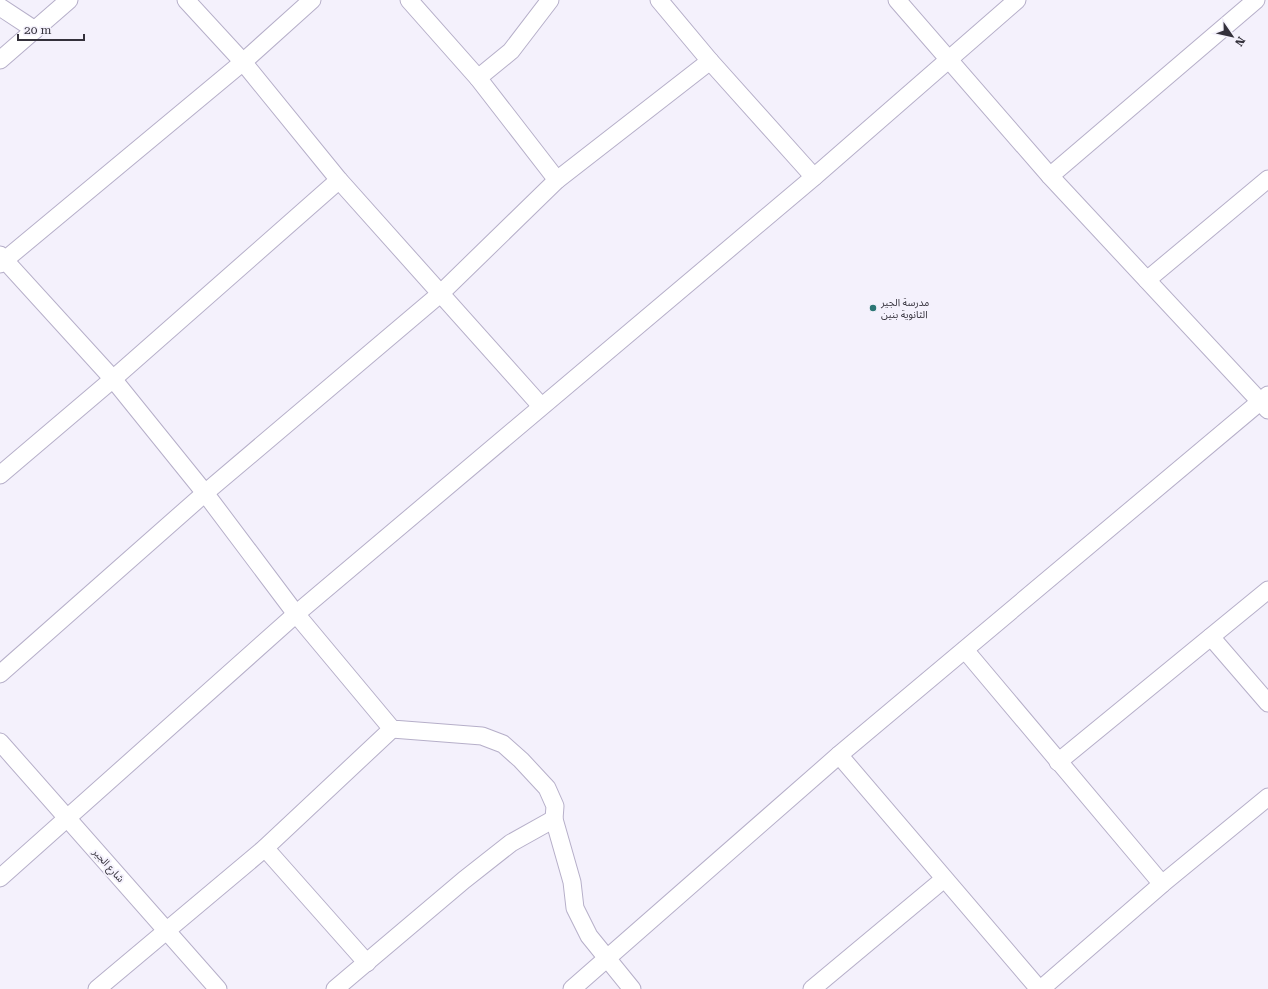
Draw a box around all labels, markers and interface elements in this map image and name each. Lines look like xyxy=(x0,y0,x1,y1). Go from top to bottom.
scale bar xyxy=(18,16,84,42)
north arrow xyxy=(1212,16,1252,56)
text: 20 m xyxy=(24,23,51,37)
text: N xyxy=(1232,34,1248,49)
place label: مدرسة الجير الثانوية بنين xyxy=(880,297,929,321)
marker: مدرسة الجير الثانوية بنين xyxy=(868,303,878,313)
street label: شارع الجير xyxy=(89,846,127,886)

